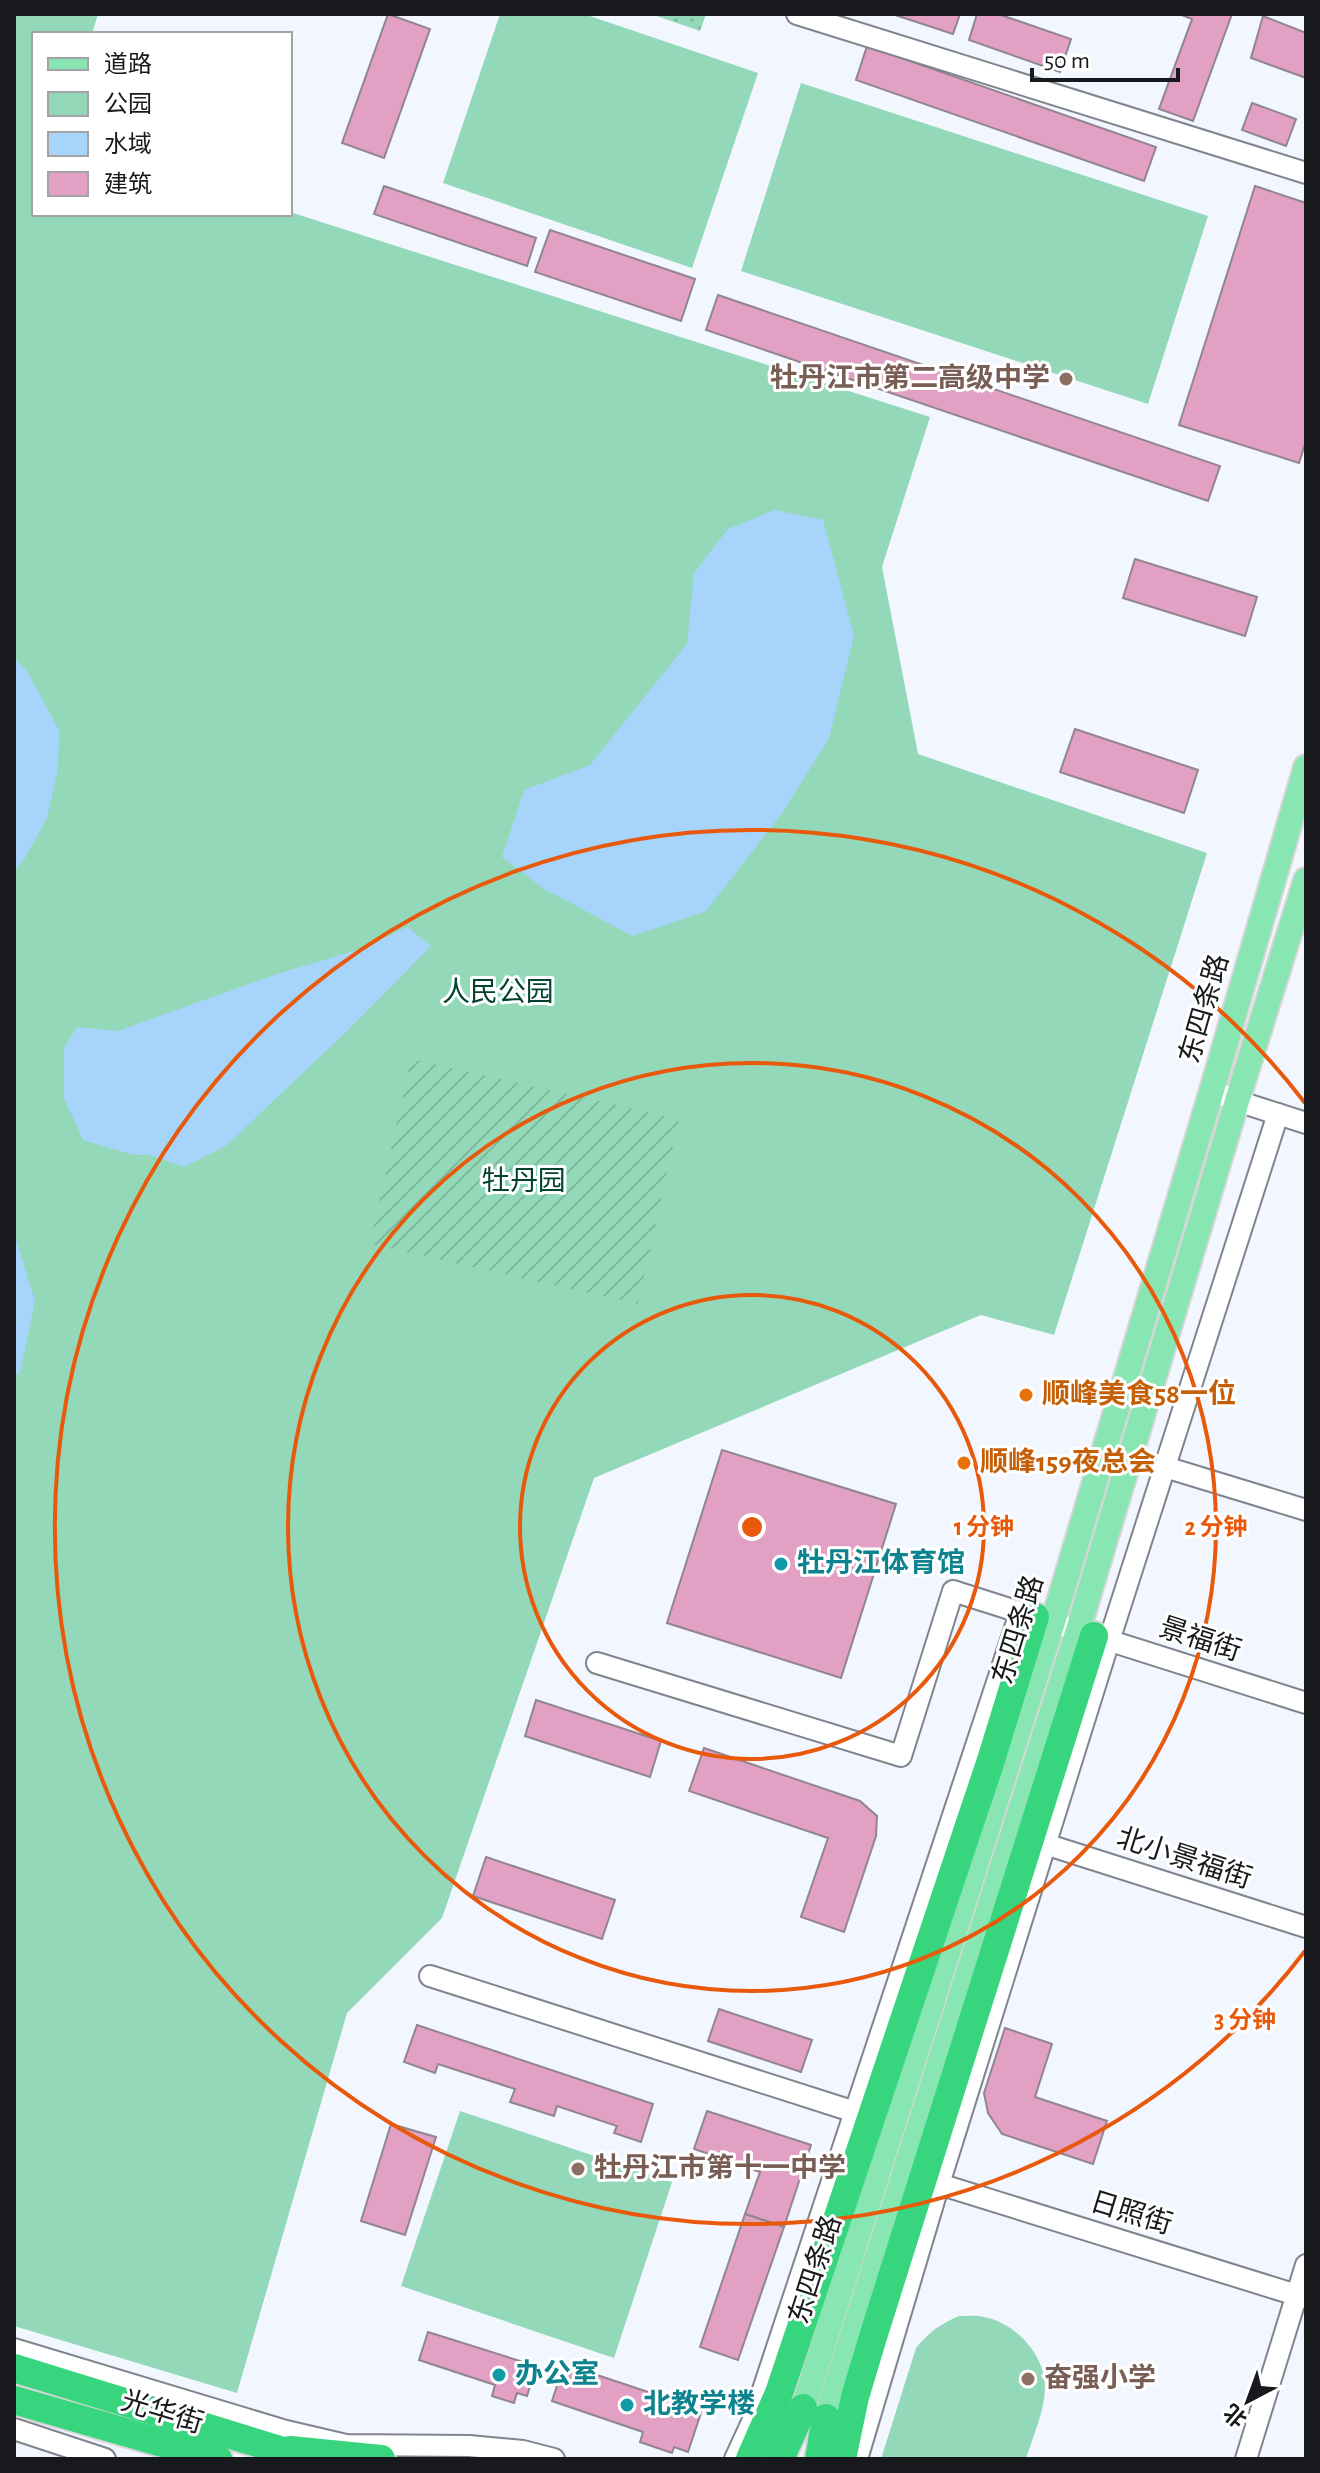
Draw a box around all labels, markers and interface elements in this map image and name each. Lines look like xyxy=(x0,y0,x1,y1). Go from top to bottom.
legend xyxy=(32,32,292,216)
scale bar xyxy=(1032,32,1178,82)
text: 50 m xyxy=(1044,49,1090,73)
text: 道路 xyxy=(104,51,152,77)
text: 公园 xyxy=(104,92,152,117)
text: 水域 xyxy=(104,131,152,157)
text: 建筑 xyxy=(104,171,152,197)
place label: 牡丹江市第二高级中学 xyxy=(770,362,1050,393)
marker: 牡丹江市第二高级中学 xyxy=(1057,370,1075,388)
street label: 东四条路 xyxy=(1174,951,1234,1067)
park label: 人民公园 xyxy=(442,977,554,1007)
park label: 牡丹园 xyxy=(482,1166,566,1196)
place label: 顺峰美食58一位 xyxy=(1042,1378,1236,1409)
marker: 顺峰美食58一位 xyxy=(1017,1386,1035,1404)
place label: 顺峰159夜总会 xyxy=(980,1446,1156,1477)
marker: 顺峰159夜总会 xyxy=(955,1454,973,1472)
centre of rings xyxy=(738,1513,766,1541)
text: 1 分钟 xyxy=(954,1514,1014,1540)
text: 2 分钟 xyxy=(1185,1514,1247,1540)
place label: 牡丹江体育馆 xyxy=(797,1547,965,1578)
marker: 牡丹江体育馆 xyxy=(772,1555,790,1573)
street label: 东四条路 xyxy=(987,1572,1049,1688)
street label: 景福街 xyxy=(1156,1612,1245,1666)
street label: 北小景福街 xyxy=(1113,1822,1256,1894)
text: 3 分钟 xyxy=(1214,2007,1276,2033)
place label: 牡丹江市第十一中学 xyxy=(594,2152,846,2183)
marker: 牡丹江市第十一中学 xyxy=(569,2160,587,2178)
street label: 日照街 xyxy=(1087,2186,1176,2240)
street label: 东四条路 xyxy=(783,2212,847,2328)
place label: 办公室 xyxy=(515,2358,599,2389)
north arrow xyxy=(1208,2361,1288,2441)
place label: 奋强小学 xyxy=(1044,2363,1156,2393)
marker: 办公室 xyxy=(490,2366,508,2384)
marker: 奋强小学 xyxy=(1019,2370,1037,2388)
street label: 光华街 xyxy=(118,2385,207,2439)
place label: 北教学楼 xyxy=(643,2389,755,2419)
marker: 北教学楼 xyxy=(618,2396,636,2414)
text: 北 xyxy=(1219,2400,1251,2432)

